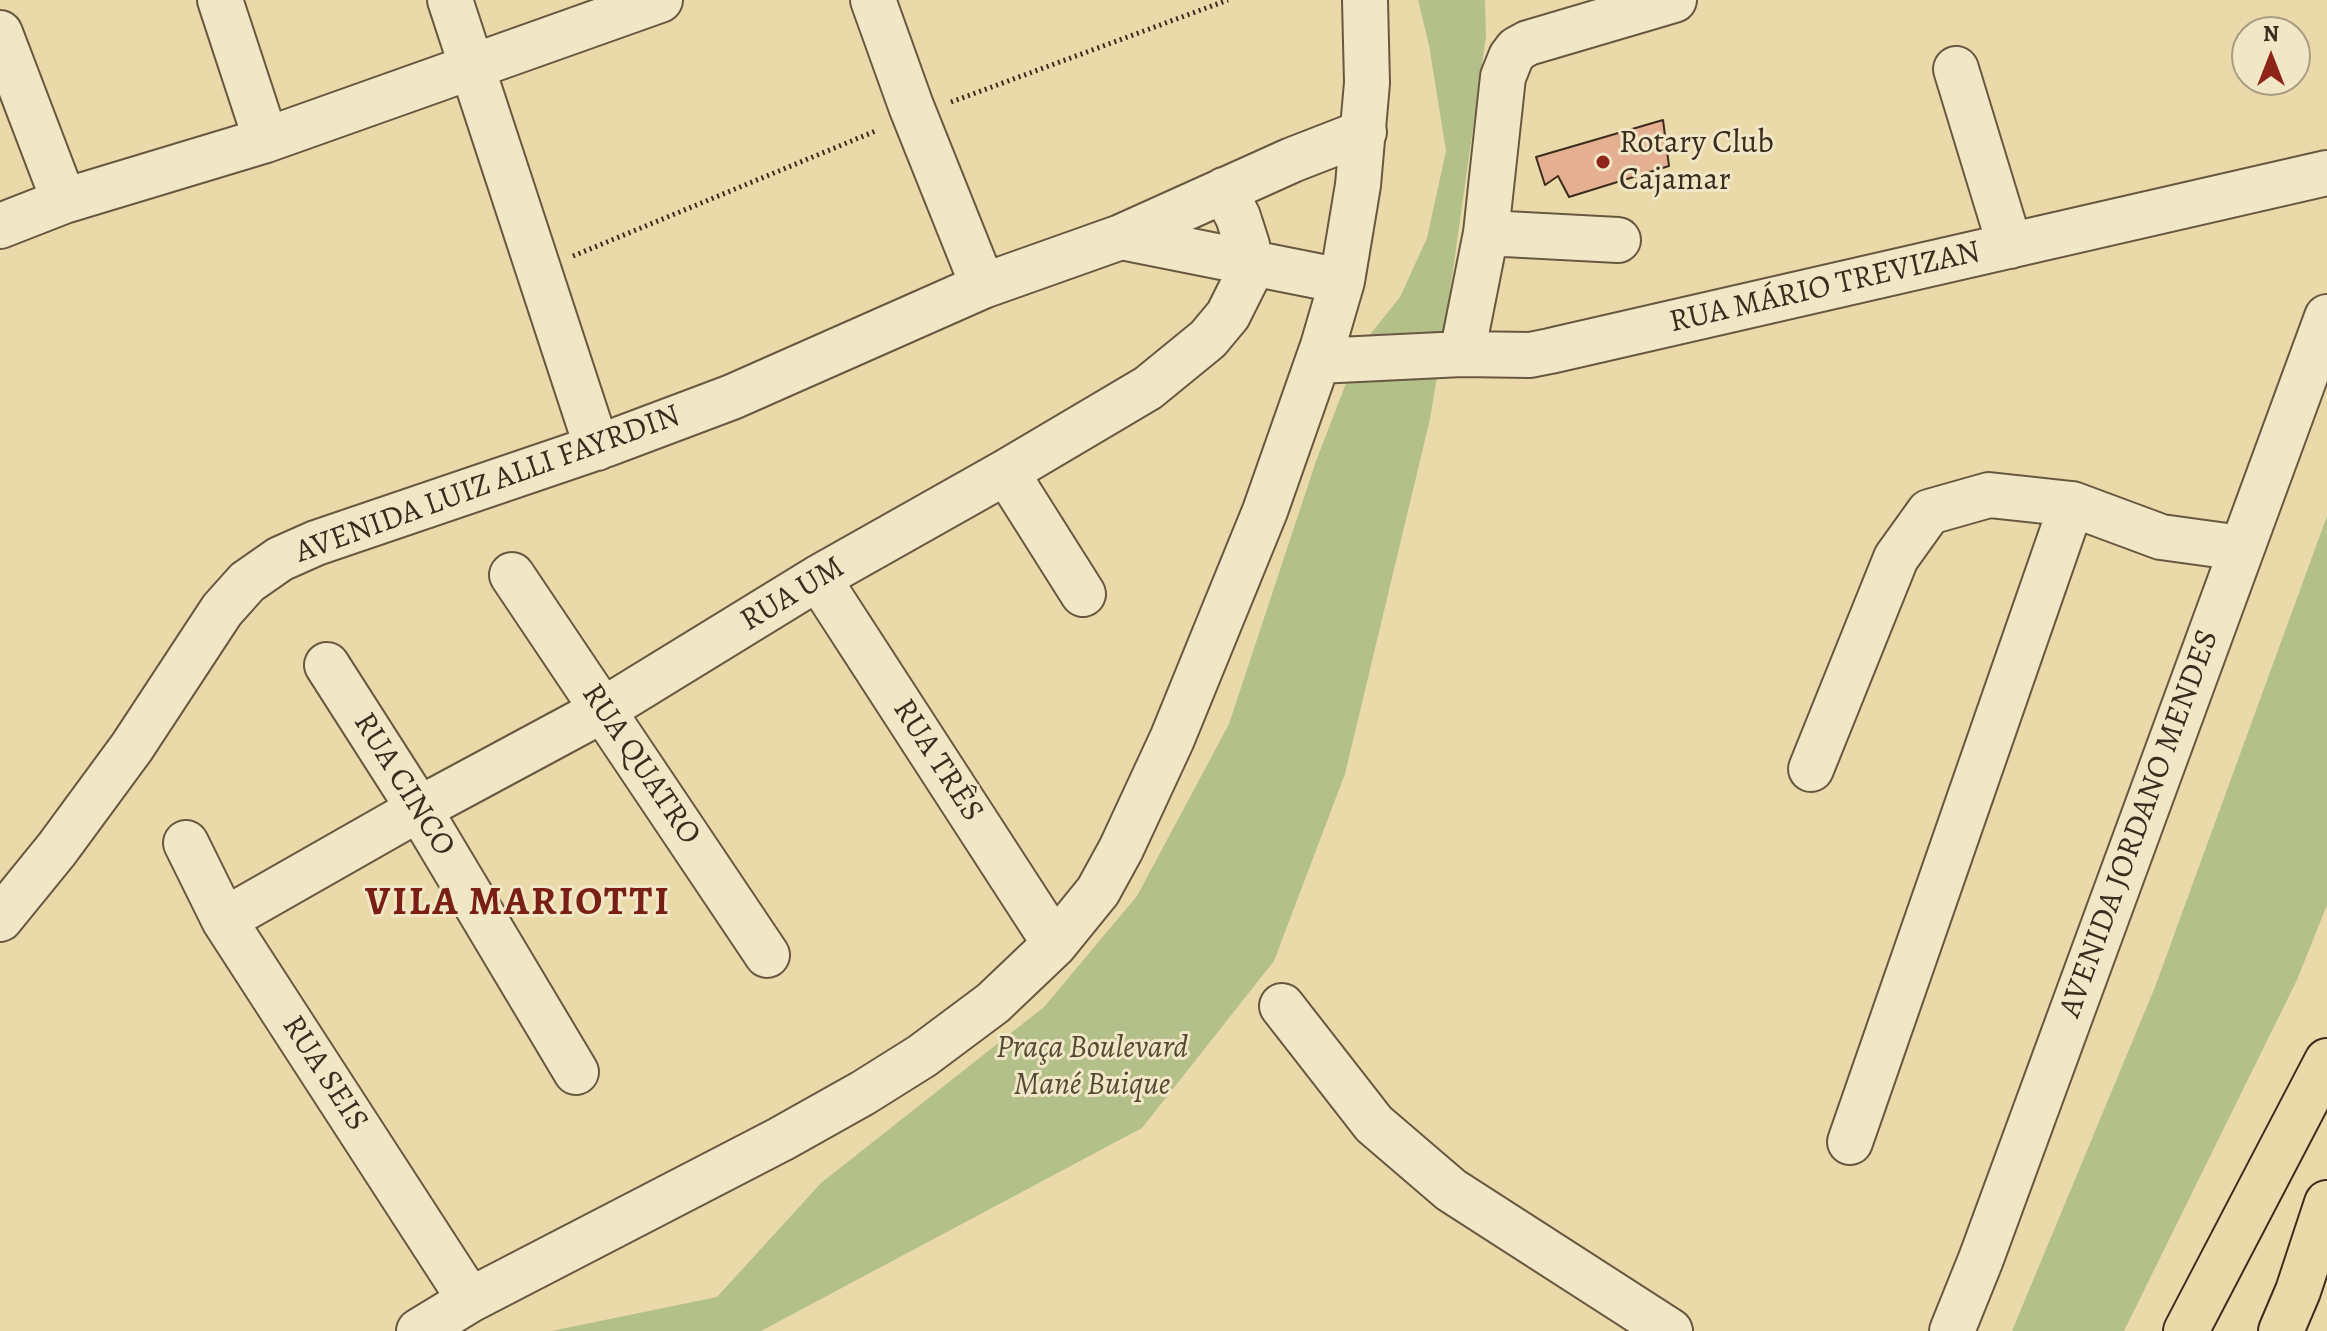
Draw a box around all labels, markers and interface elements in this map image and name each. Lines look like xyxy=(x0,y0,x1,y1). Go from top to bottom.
north arrow xyxy=(2231,16,2311,96)
text: N xyxy=(2263,19,2279,49)
place label: Rotary Club Cajamar xyxy=(1619,125,1774,200)
marker: Rotary Club Cajamar xyxy=(1594,153,1612,171)
street label: RUA MÁRIO TREVIZAN xyxy=(1666,234,1984,342)
street label: AVENIDA LUIZ ALLI FAYRDIN xyxy=(290,397,686,573)
street label: RUA UM xyxy=(734,549,852,641)
street label: AVENIDA JORDANO MENDES xyxy=(2052,625,2228,1023)
street label: RUA QUATRO xyxy=(572,677,708,853)
street label: RUA TRÊS xyxy=(883,693,991,829)
street label: RUA CINCO xyxy=(344,706,462,864)
district label: VILA MARIOTTI xyxy=(365,880,671,928)
street label: RUA SEIS xyxy=(273,1009,375,1139)
park label: Praça Boulevard Mané Buique xyxy=(996,1030,1188,1105)

